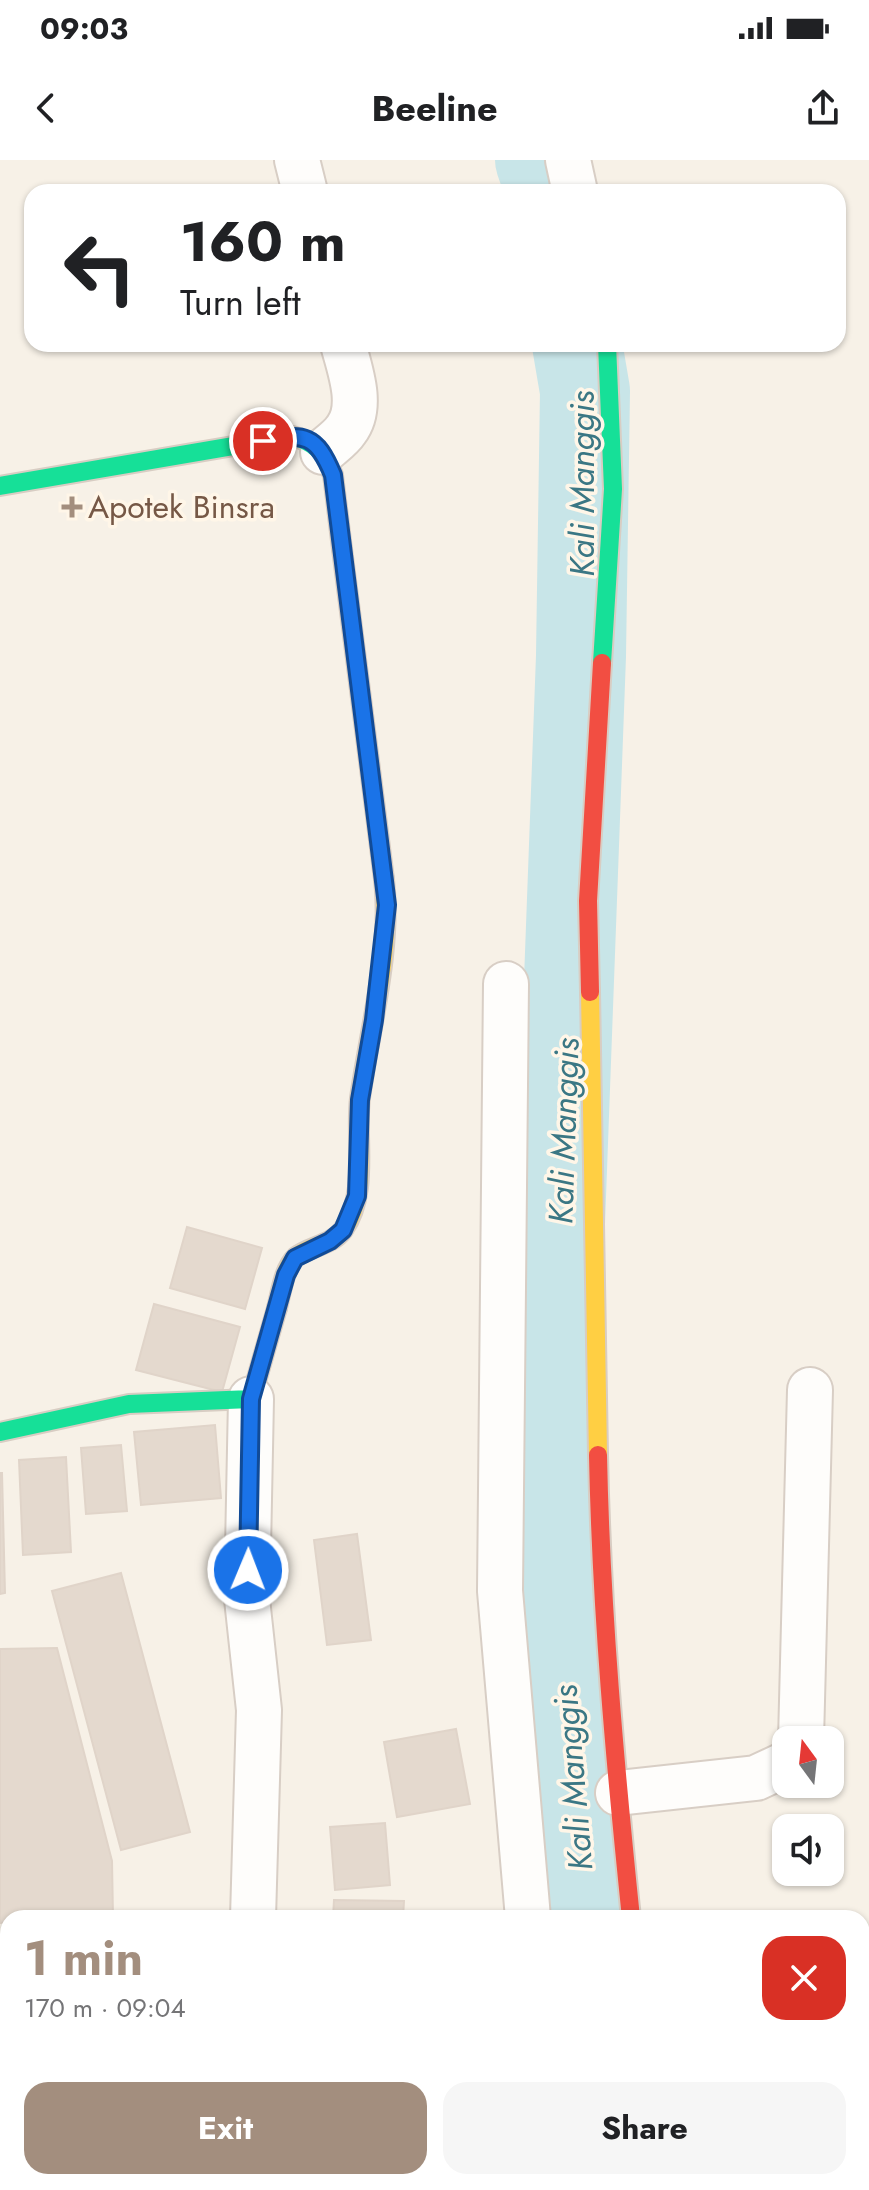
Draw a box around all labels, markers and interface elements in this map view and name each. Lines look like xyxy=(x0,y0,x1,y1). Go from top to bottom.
text: 09:03 xyxy=(40,7,128,50)
text: Beeline xyxy=(371,82,498,134)
icon: back xyxy=(24,86,68,130)
icon: share xyxy=(801,86,845,130)
text: 160 m xyxy=(180,201,346,282)
icon: left xyxy=(48,216,152,320)
text: Turn left xyxy=(180,276,301,328)
water label: Kali Manggis xyxy=(558,390,607,577)
pin xyxy=(229,407,297,475)
icon: arrive xyxy=(241,419,285,463)
place label: Apotek Binsra xyxy=(88,484,275,530)
marker: Apotek Binsra xyxy=(63,498,81,516)
water label: Kali Manggis xyxy=(536,1036,592,1225)
position arrow xyxy=(206,1528,290,1612)
water label: Kali Manggis xyxy=(540,1682,606,1873)
north arrow xyxy=(772,1726,844,1798)
map controls xyxy=(772,1726,844,1886)
button: sound xyxy=(772,1814,844,1886)
text: 1 min xyxy=(24,1924,143,1993)
button: close xyxy=(762,1936,846,2020)
text: 170 m · 09:04 xyxy=(24,1989,186,2027)
button: Exit xyxy=(24,2082,427,2174)
button: Share xyxy=(443,2082,846,2174)

